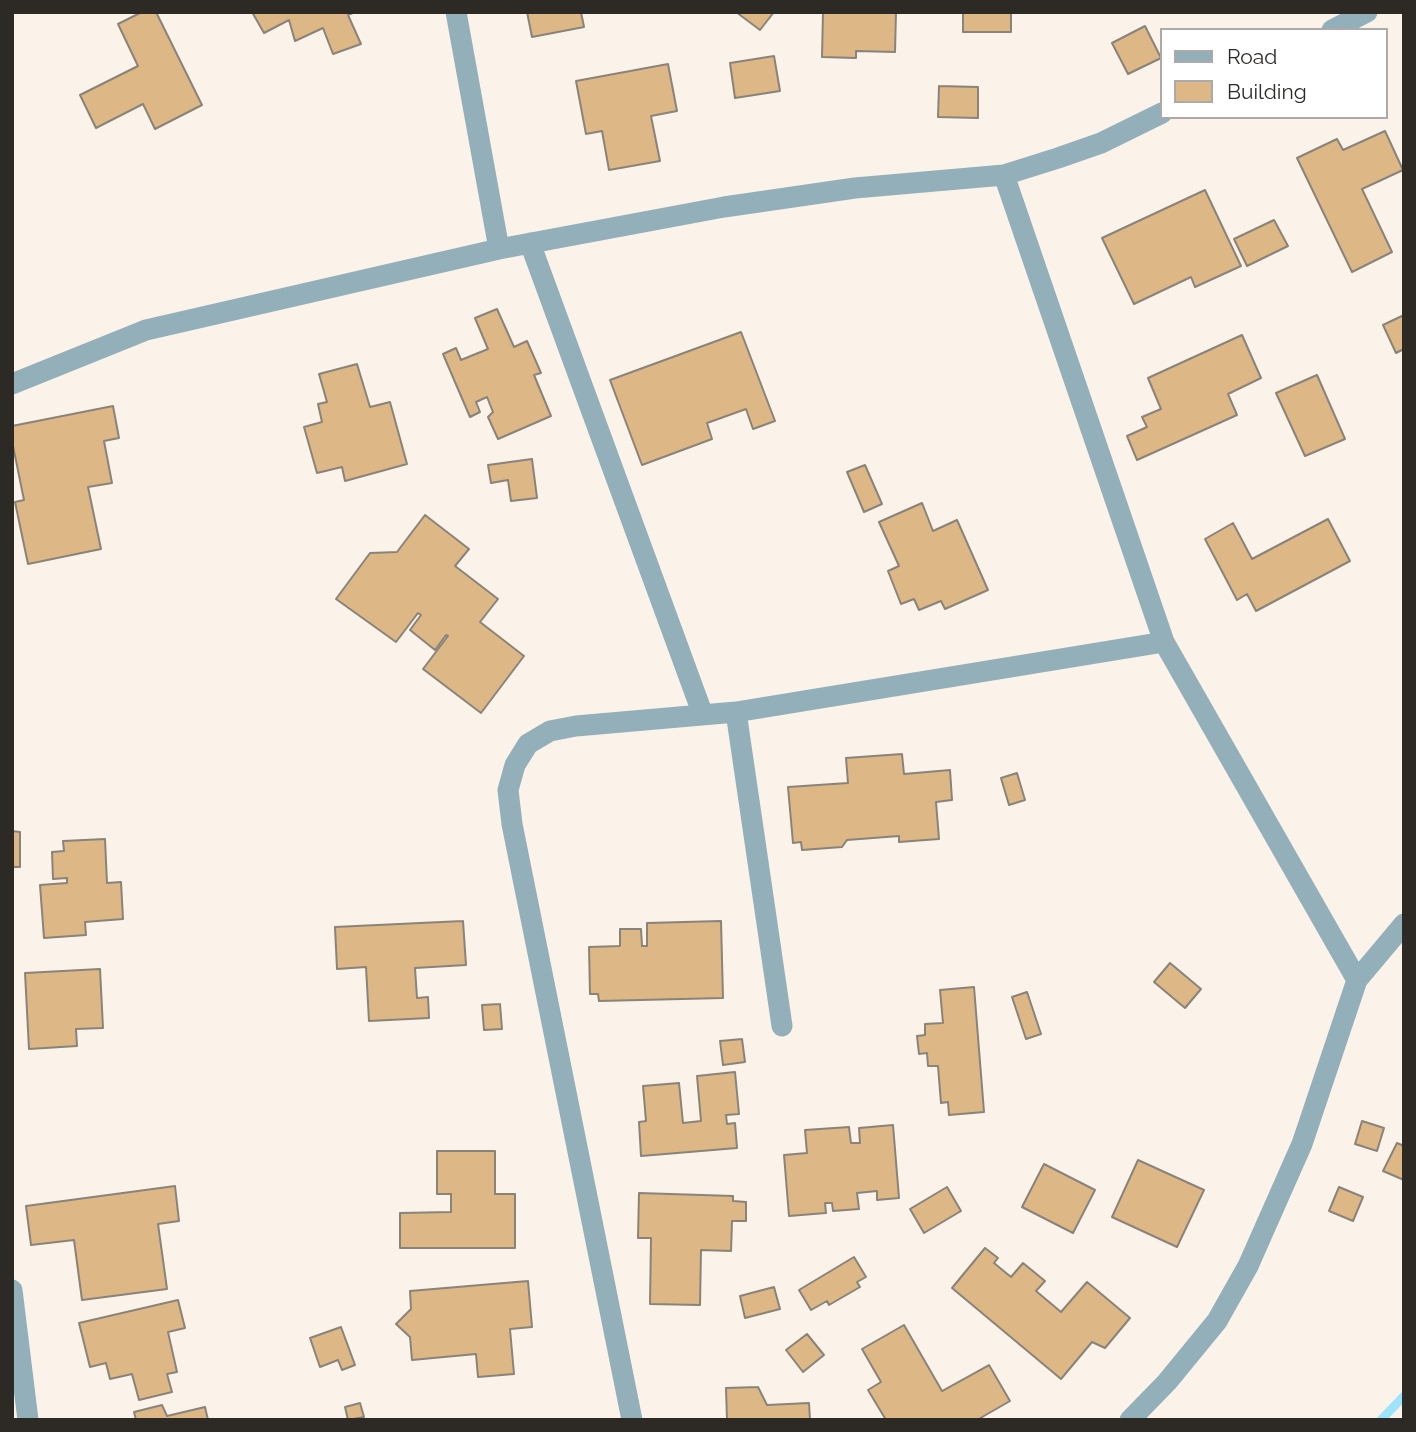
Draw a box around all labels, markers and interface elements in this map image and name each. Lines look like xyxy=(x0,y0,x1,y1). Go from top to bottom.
legend xyxy=(1160,28,1388,119)
text: Road xyxy=(1227,44,1277,69)
text: Building xyxy=(1227,79,1307,104)

